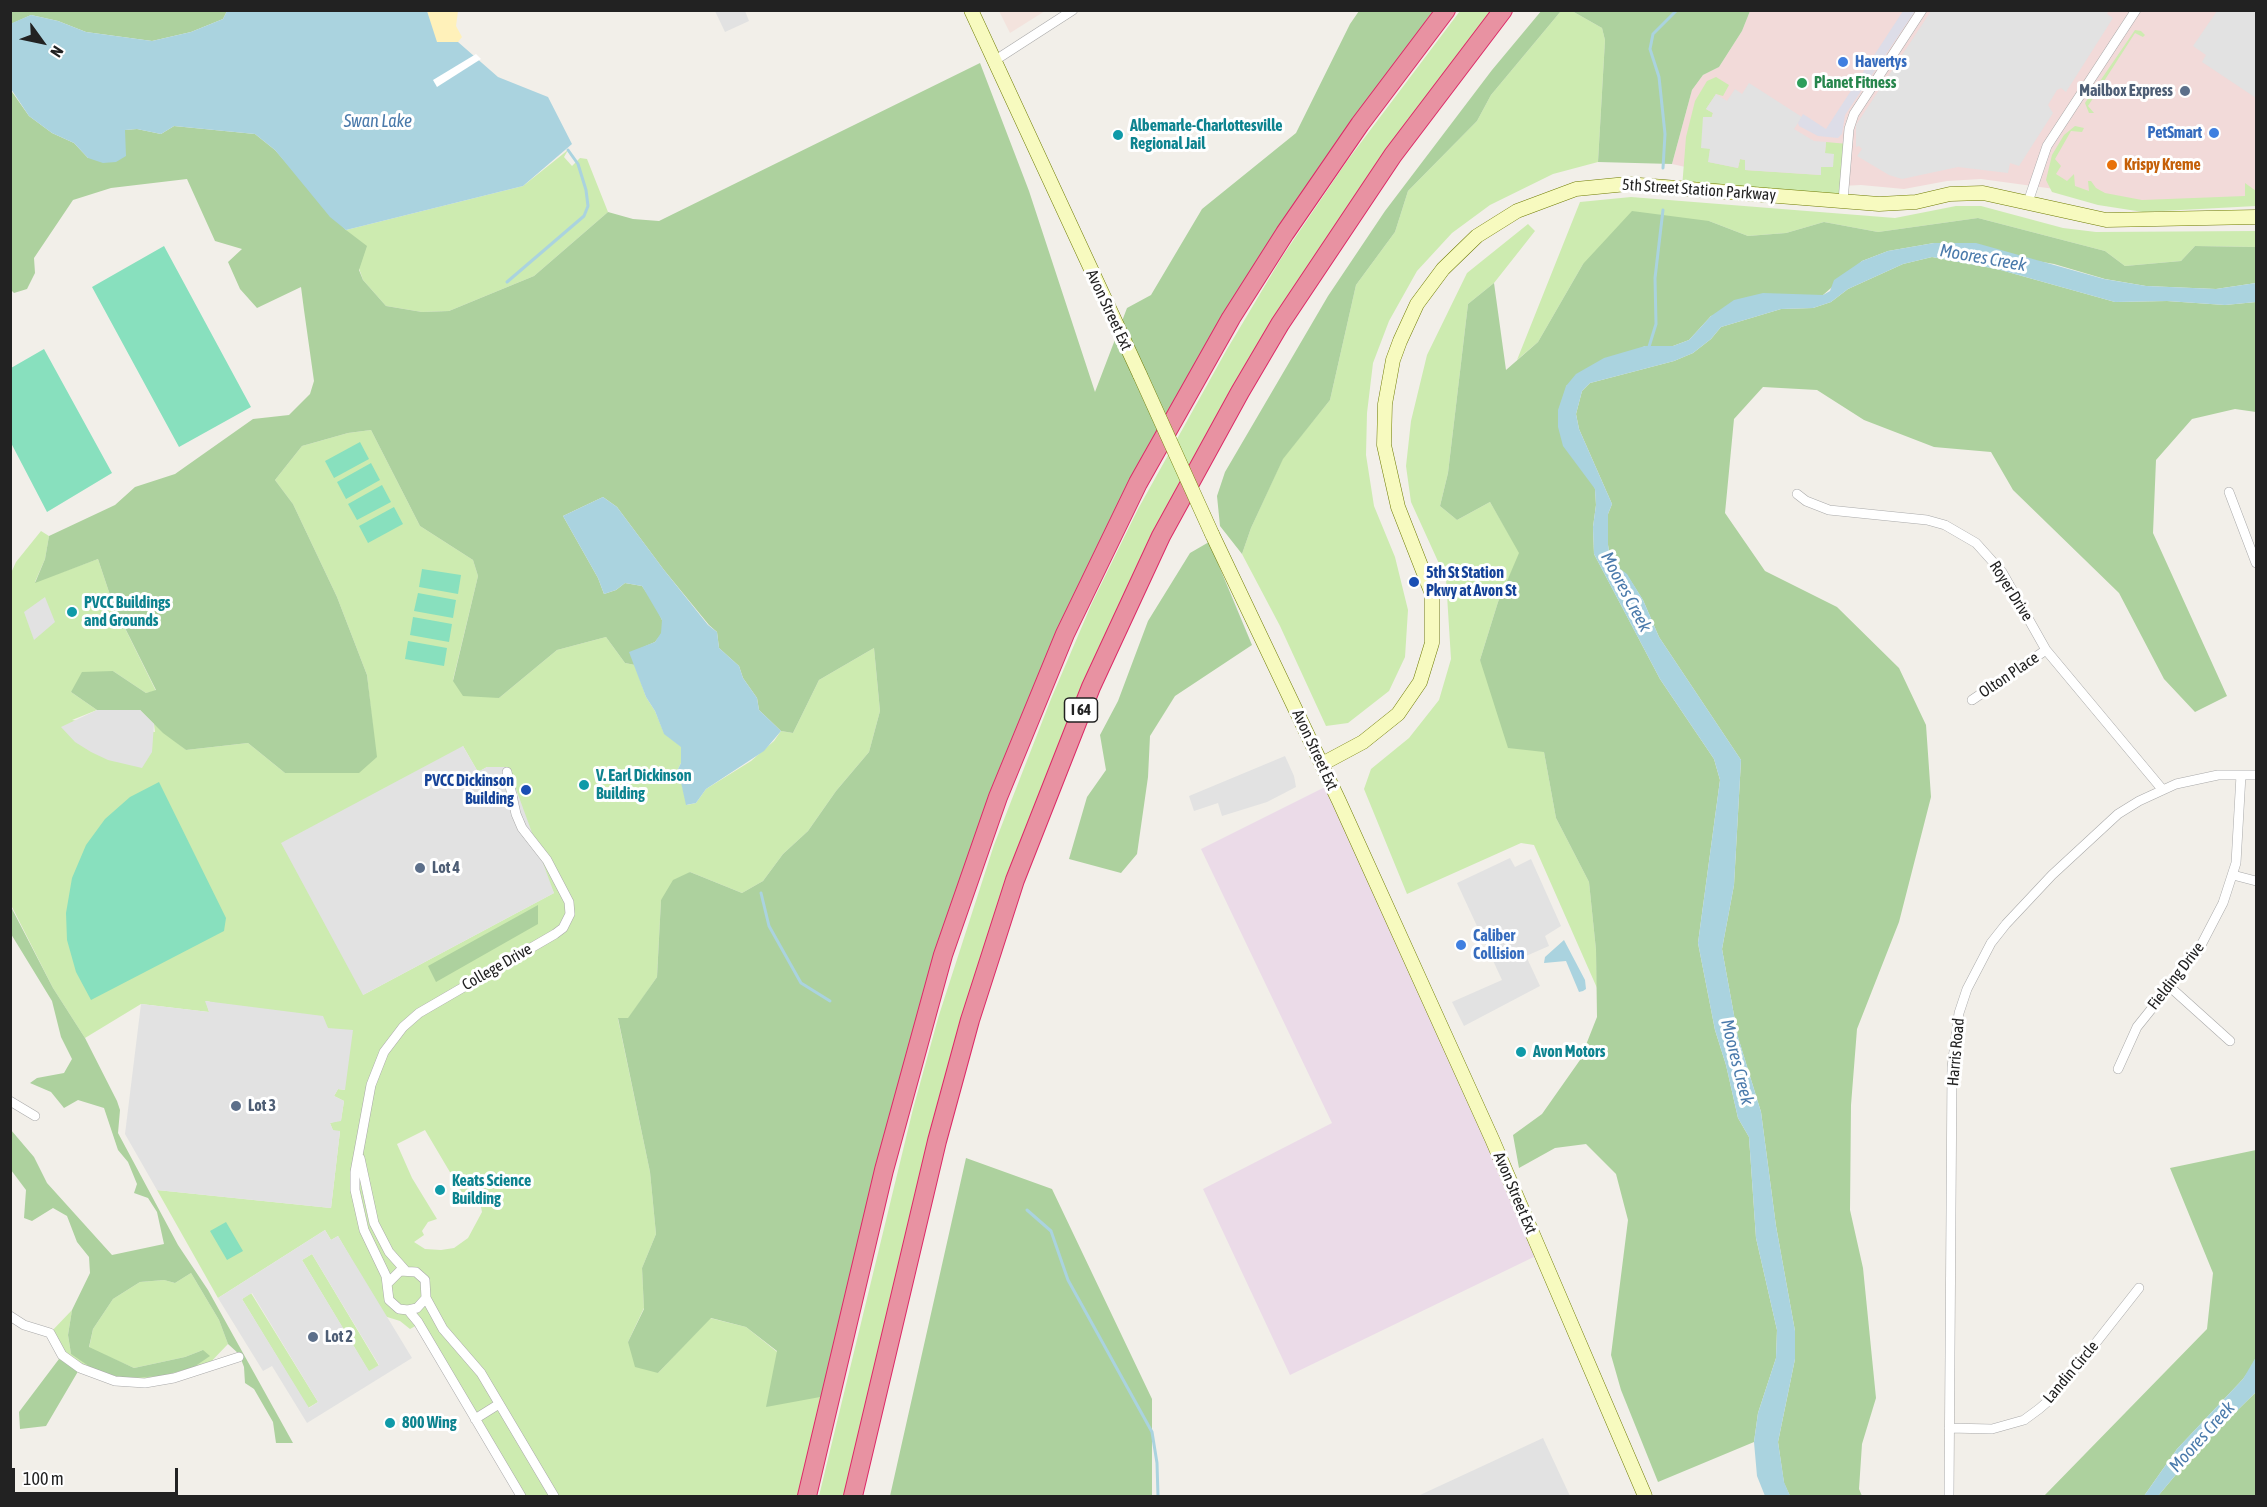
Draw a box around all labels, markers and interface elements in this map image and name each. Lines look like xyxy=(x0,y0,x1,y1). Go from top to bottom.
north arrow xyxy=(12,12,72,72)
text: N xyxy=(47,43,67,61)
place label: Havertys xyxy=(1855,52,1907,72)
marker: Havertys xyxy=(1836,55,1850,69)
place label: Planet Fitness xyxy=(1814,73,1896,93)
marker: Planet Fitness xyxy=(1795,76,1809,90)
place label: Mailbox Express xyxy=(2079,81,2173,101)
marker: Mailbox Express xyxy=(2178,84,2192,98)
water label: Swan Lake xyxy=(344,110,412,132)
place label: Albemarle-Charlottesville Regional Jail xyxy=(1130,116,1282,154)
place label: PetSmart xyxy=(2148,123,2202,143)
marker: PetSmart xyxy=(2207,126,2221,140)
marker: Albemarle-Charlottesville Regional Jail xyxy=(1111,128,1125,142)
place label: Krispy Kreme xyxy=(2124,155,2201,175)
marker: Krispy Kreme xyxy=(2105,158,2119,172)
street label: 5th Street Station Parkway xyxy=(1621,175,1777,205)
water label: Moores Creek xyxy=(1938,240,2028,276)
street label: Avon Street Ext xyxy=(1082,267,1136,353)
water label: Moores Creek xyxy=(1596,548,1656,636)
street label: Royer Drive xyxy=(1985,557,2037,625)
place label: 5th St Station Pkwy at Avon St xyxy=(1426,563,1517,601)
marker: 5th St Station Pkwy at Avon St xyxy=(1407,575,1421,589)
place label: PVCC Buildings and Grounds xyxy=(84,593,170,631)
marker: PVCC Buildings and Grounds xyxy=(65,605,79,619)
street label: Olton Place xyxy=(1975,648,2043,702)
road number: I 64 xyxy=(1064,698,1098,722)
street label: Avon Street Ext xyxy=(1288,707,1342,793)
place label: V. Earl Dickinson Building xyxy=(596,766,692,804)
place label: PVCC Dickinson Building xyxy=(424,771,514,809)
marker: V. Earl Dickinson Building xyxy=(577,778,591,792)
marker: PVCC Dickinson Building xyxy=(519,783,533,797)
place label: Lot 4 xyxy=(432,858,460,878)
marker: Lot 4 xyxy=(413,861,427,875)
place label: Caliber Collision xyxy=(1473,926,1524,964)
marker: Caliber Collision xyxy=(1454,938,1468,952)
street label: Fielding Drive xyxy=(2144,938,2208,1014)
street label: College Drive xyxy=(459,939,535,995)
water label: Moores Creek xyxy=(1716,1017,1758,1107)
street label: Harris Road xyxy=(1943,1017,1969,1087)
place label: Avon Motors xyxy=(1533,1042,1605,1062)
marker: Avon Motors xyxy=(1514,1045,1528,1059)
place label: Lot 3 xyxy=(248,1096,276,1116)
marker: Lot 3 xyxy=(229,1099,243,1113)
street label: Avon Street Ext xyxy=(1489,1149,1541,1237)
place label: Keats Science Building xyxy=(452,1171,531,1209)
marker: Keats Science Building xyxy=(433,1183,447,1197)
place label: Lot 2 xyxy=(325,1327,353,1347)
marker: Lot 2 xyxy=(306,1330,320,1344)
street label: Landin Circle xyxy=(2039,1337,2103,1407)
water label: Moores Creek xyxy=(2165,1397,2239,1477)
place label: 800 Wing xyxy=(402,1413,457,1433)
marker: 800 Wing xyxy=(383,1416,397,1430)
scale bar xyxy=(15,1456,182,1494)
text: 100 m xyxy=(23,1468,64,1489)

